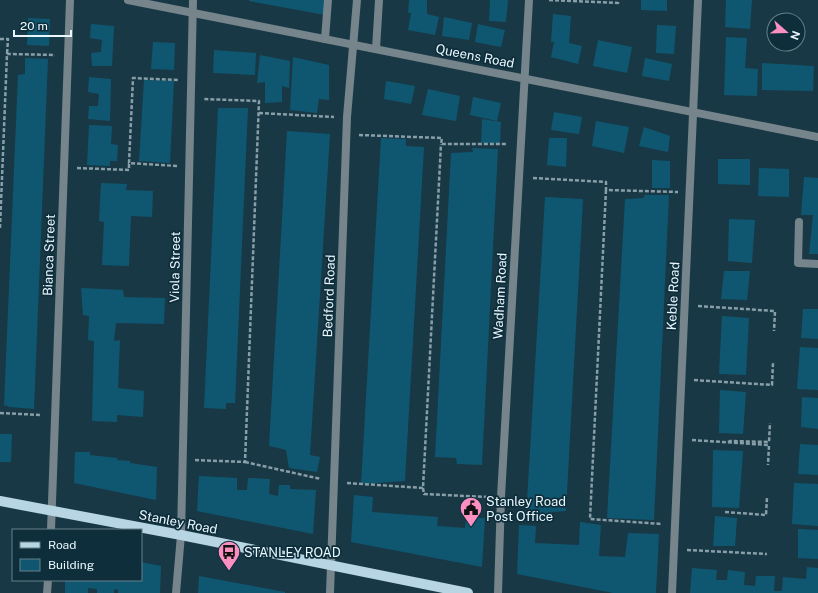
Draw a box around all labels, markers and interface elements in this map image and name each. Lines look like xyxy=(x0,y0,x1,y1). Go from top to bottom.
scale bar xyxy=(14,12,71,38)
north arrow xyxy=(766,12,806,52)
text: 20 m xyxy=(20,19,48,33)
text: N xyxy=(788,29,803,42)
street label: Queens Road xyxy=(434,41,516,71)
street label: Bianca Street xyxy=(40,214,58,296)
street label: Viola Street xyxy=(167,231,183,303)
street label: Wadham Road xyxy=(490,252,510,340)
street label: Bedford Road xyxy=(320,254,338,338)
street label: Keble Road xyxy=(664,261,682,331)
place label: Stanley Road Post Office xyxy=(486,494,566,524)
public building icon: Stanley Road Post Office xyxy=(458,495,484,528)
street label: Stanley Road xyxy=(137,507,219,537)
legend xyxy=(12,529,142,581)
text: Road xyxy=(48,538,76,552)
bus stop icon: STANLEY ROAD xyxy=(216,539,242,572)
place label: STANLEY ROAD xyxy=(244,545,341,560)
text: Building xyxy=(48,558,94,572)

